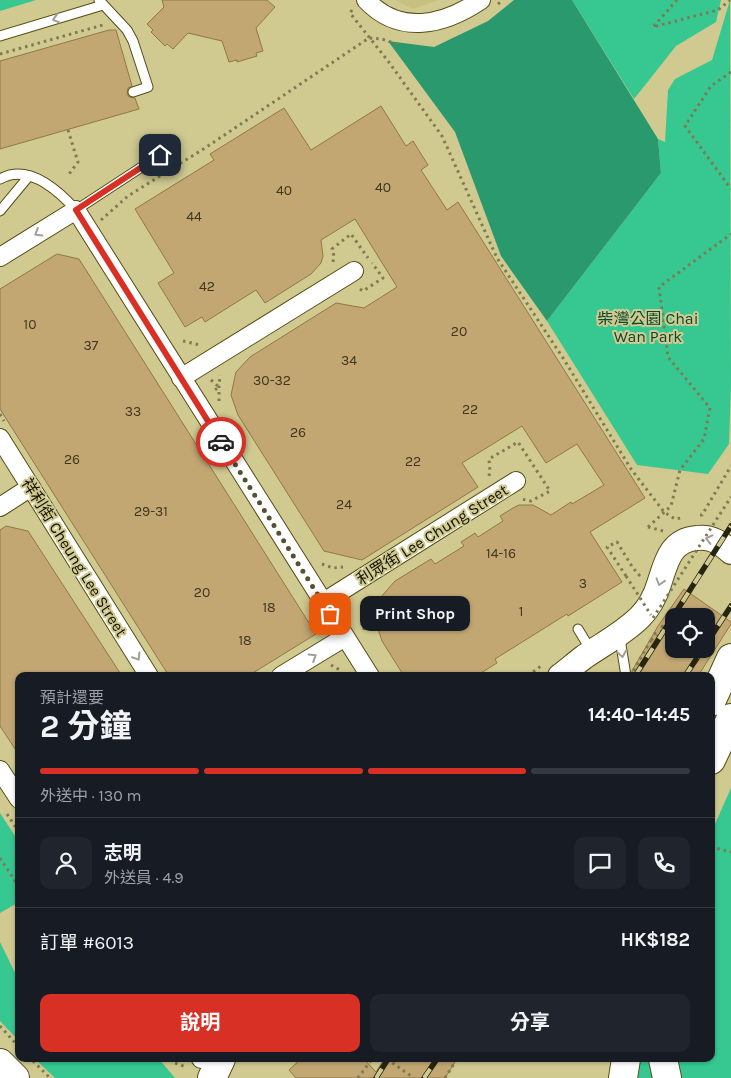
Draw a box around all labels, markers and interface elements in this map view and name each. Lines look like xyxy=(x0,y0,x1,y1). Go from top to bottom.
one-way arrow xyxy=(53,14,61,24)
pin xyxy=(139,134,181,176)
icon: home xyxy=(146,141,174,169)
house number: 40 xyxy=(375,179,391,196)
house number: 40 xyxy=(276,182,292,199)
house number: 44 xyxy=(186,208,202,225)
one-way arrow xyxy=(34,227,43,237)
house number: 42 xyxy=(199,278,215,295)
park label: 柴灣公園 Chai Wan Park xyxy=(598,309,698,346)
house number: 10 xyxy=(24,316,36,333)
house number: 20 xyxy=(451,323,467,340)
house number: 37 xyxy=(84,337,99,354)
house number: 34 xyxy=(341,352,357,369)
house number: 30-32 xyxy=(253,372,291,389)
house number: 22 xyxy=(462,401,478,418)
house number: 33 xyxy=(125,403,141,420)
courier xyxy=(196,417,246,467)
house number: 26 xyxy=(290,424,306,441)
icon: car xyxy=(207,428,235,456)
house number: 26 xyxy=(64,451,80,468)
house number: 22 xyxy=(405,453,421,470)
street label: 祥利街 Cheung Lee Street xyxy=(18,475,131,640)
street label: 利眾街 Lee Chung Street xyxy=(353,480,512,589)
house number: 24 xyxy=(336,496,352,513)
house number: 29-31 xyxy=(134,503,168,520)
one-way arrow xyxy=(705,534,713,545)
house number: 14-16 xyxy=(486,545,516,562)
house number: 3 xyxy=(579,575,587,592)
one-way arrow xyxy=(655,577,665,585)
house number: 20 xyxy=(194,584,210,601)
pin xyxy=(309,593,351,635)
callout: Print Shop xyxy=(360,596,470,632)
house number: 18 xyxy=(262,599,276,616)
icon: bag xyxy=(316,600,344,628)
house number: 1 xyxy=(519,603,523,620)
text: Print Shop xyxy=(375,604,455,623)
map controls xyxy=(665,608,715,658)
button: locate xyxy=(665,608,715,658)
house number: 18 xyxy=(238,632,252,649)
one-way arrow xyxy=(617,650,627,658)
one-way arrow xyxy=(131,652,141,661)
one-way arrow xyxy=(308,653,317,663)
text: 預計還要 xyxy=(40,688,104,707)
text: 14:40–14:45 xyxy=(588,704,690,726)
text: 2 分鐘 xyxy=(40,708,131,745)
text: 外送中 · 130 m xyxy=(40,786,141,805)
button: person xyxy=(40,837,92,889)
button: chat xyxy=(574,837,626,889)
button: phone xyxy=(638,837,690,889)
text: 志明 xyxy=(104,842,142,864)
text: 外送員 · 4.9 xyxy=(104,868,184,887)
text: HK$182 xyxy=(621,929,690,951)
text: 訂單 #6013 xyxy=(40,932,134,954)
button: 說明 xyxy=(40,994,360,1052)
button: 分享 xyxy=(370,994,690,1052)

